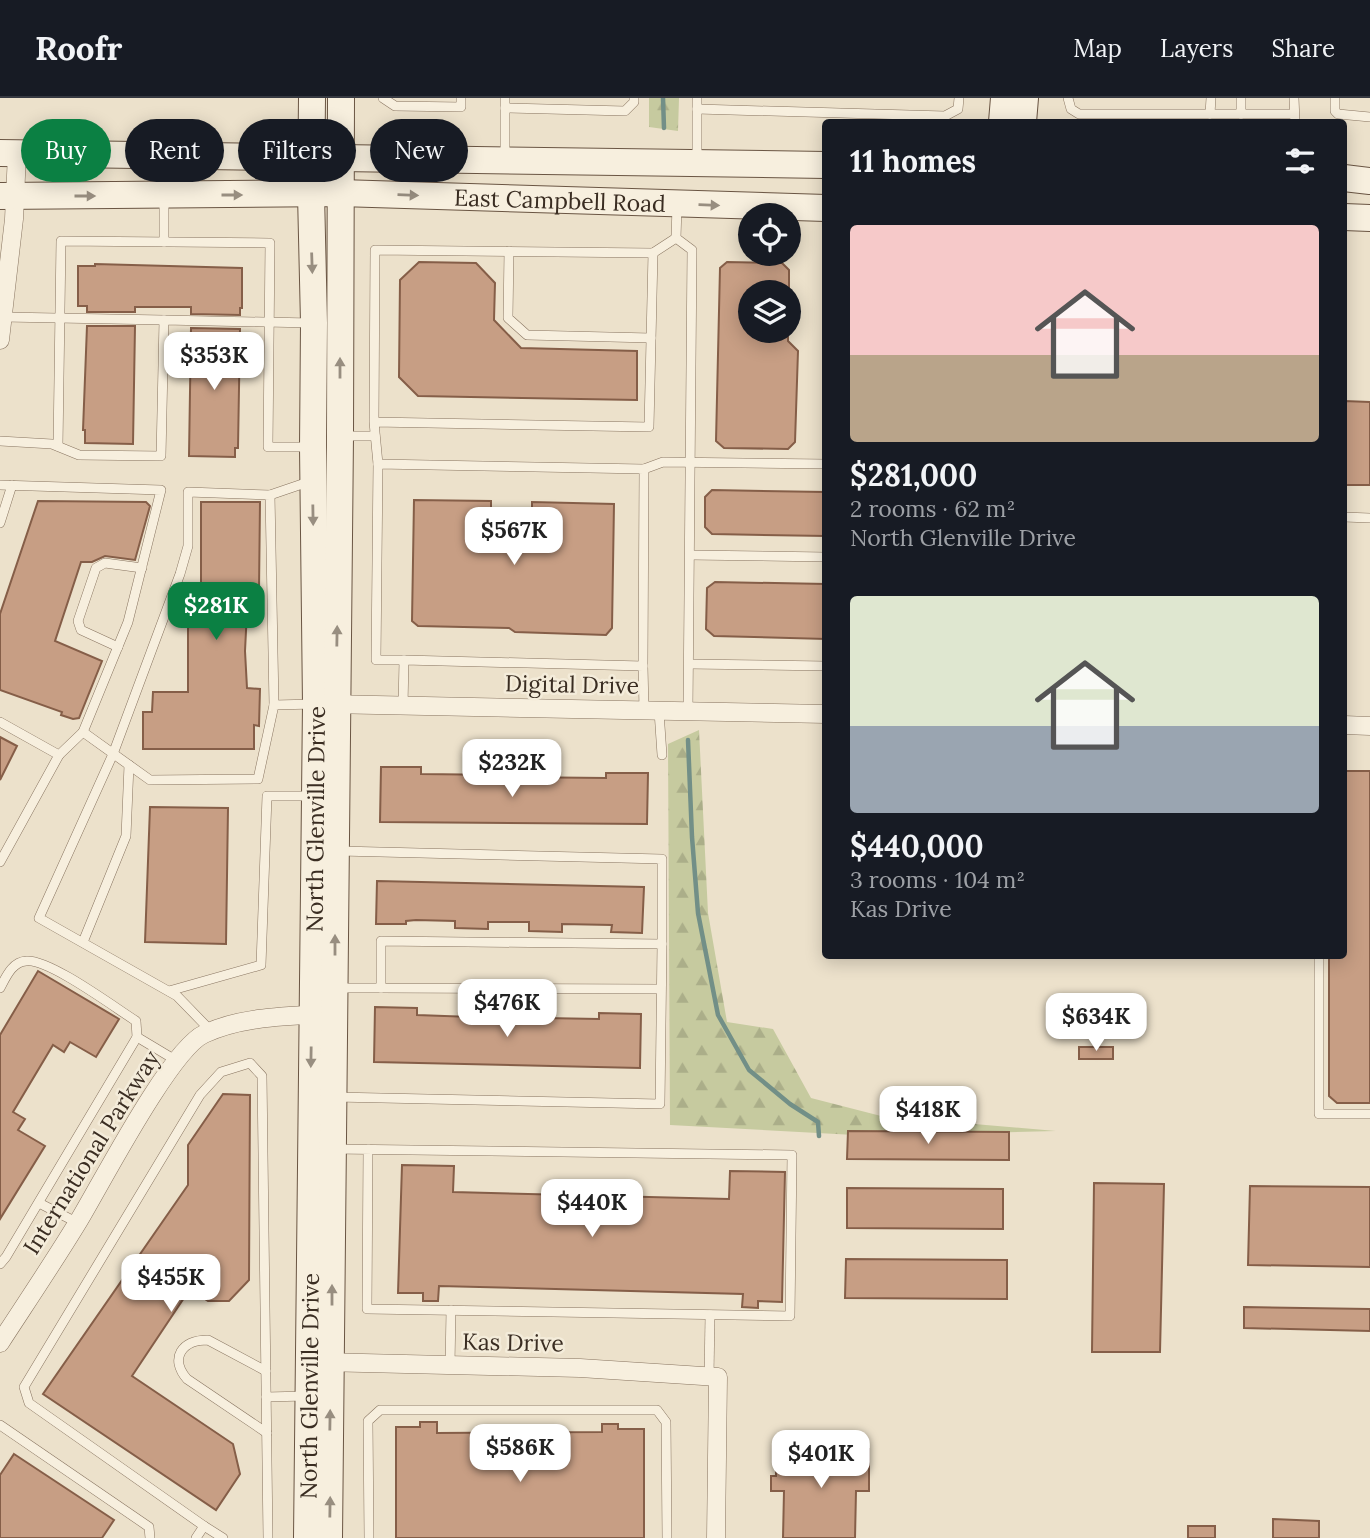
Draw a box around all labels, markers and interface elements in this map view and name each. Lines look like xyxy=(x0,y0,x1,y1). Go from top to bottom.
text: Roofr xyxy=(35,27,122,69)
text: Map xyxy=(1073,33,1122,64)
text: Layers xyxy=(1160,33,1233,64)
text: Share xyxy=(1271,33,1335,64)
chip: Buy xyxy=(21,119,111,182)
chip: Rent xyxy=(125,119,224,182)
chip: Filters xyxy=(238,119,356,182)
chip: New xyxy=(370,119,468,182)
text: 11 homes xyxy=(850,142,976,180)
icon: filters xyxy=(1281,142,1319,180)
street label: East Campbell Road xyxy=(454,182,666,218)
one-way arrow xyxy=(222,189,244,201)
one-way arrow xyxy=(74,190,96,202)
one-way arrow xyxy=(397,190,419,201)
one-way arrow xyxy=(698,199,720,210)
map controls xyxy=(738,203,801,343)
button: locate xyxy=(738,203,801,266)
one-way arrow xyxy=(307,252,318,274)
icon: home xyxy=(1022,271,1148,397)
button: layers xyxy=(738,280,801,343)
pin: $353K xyxy=(165,332,263,392)
text: $353K xyxy=(180,340,248,369)
one-way arrow xyxy=(334,356,346,378)
text: $281,000 xyxy=(850,456,977,494)
text: 2 rooms · 62 m² xyxy=(850,494,1015,523)
one-way arrow xyxy=(308,504,319,526)
pin: $567K xyxy=(465,508,563,567)
text: $567K xyxy=(481,515,547,544)
text: North Glenville Drive xyxy=(850,523,1076,552)
pin: $281K xyxy=(167,582,265,642)
text: $281K xyxy=(184,590,248,619)
one-way arrow xyxy=(331,625,343,647)
icon: home xyxy=(1022,642,1148,768)
street label: Digital Drive xyxy=(505,668,639,700)
street label: North Glenville Drive xyxy=(299,706,330,932)
pin: $232K xyxy=(463,740,561,799)
text: $232K xyxy=(478,747,546,776)
text: $440,000 xyxy=(850,827,984,865)
text: 3 rooms · 104 m² xyxy=(850,865,1025,894)
text: Kas Drive xyxy=(850,894,952,923)
one-way arrow xyxy=(329,934,340,956)
pin: $476K xyxy=(458,979,556,1039)
text: $476K xyxy=(474,987,540,1016)
pin: $634K xyxy=(1047,993,1145,1053)
text: $634K xyxy=(1062,1001,1130,1030)
street label: International Parkway xyxy=(16,1044,166,1259)
one-way arrow xyxy=(306,1046,317,1068)
pin: $418K xyxy=(879,1086,977,1146)
text: $418K xyxy=(896,1094,960,1123)
pin: $440K xyxy=(543,1180,641,1239)
text: $440K xyxy=(557,1187,627,1216)
pin: $455K xyxy=(122,1254,220,1314)
text: $455K xyxy=(137,1262,205,1291)
street label: North Glenville Drive xyxy=(293,1273,324,1499)
one-way arrow xyxy=(326,1283,337,1305)
street label: Kas Drive xyxy=(462,1327,564,1357)
one-way arrow xyxy=(325,1409,336,1431)
pin: $586K xyxy=(471,1424,569,1484)
pin: $401K xyxy=(772,1430,870,1490)
text: $586K xyxy=(486,1432,554,1461)
text: $401K xyxy=(788,1438,854,1467)
one-way arrow xyxy=(324,1496,336,1518)

